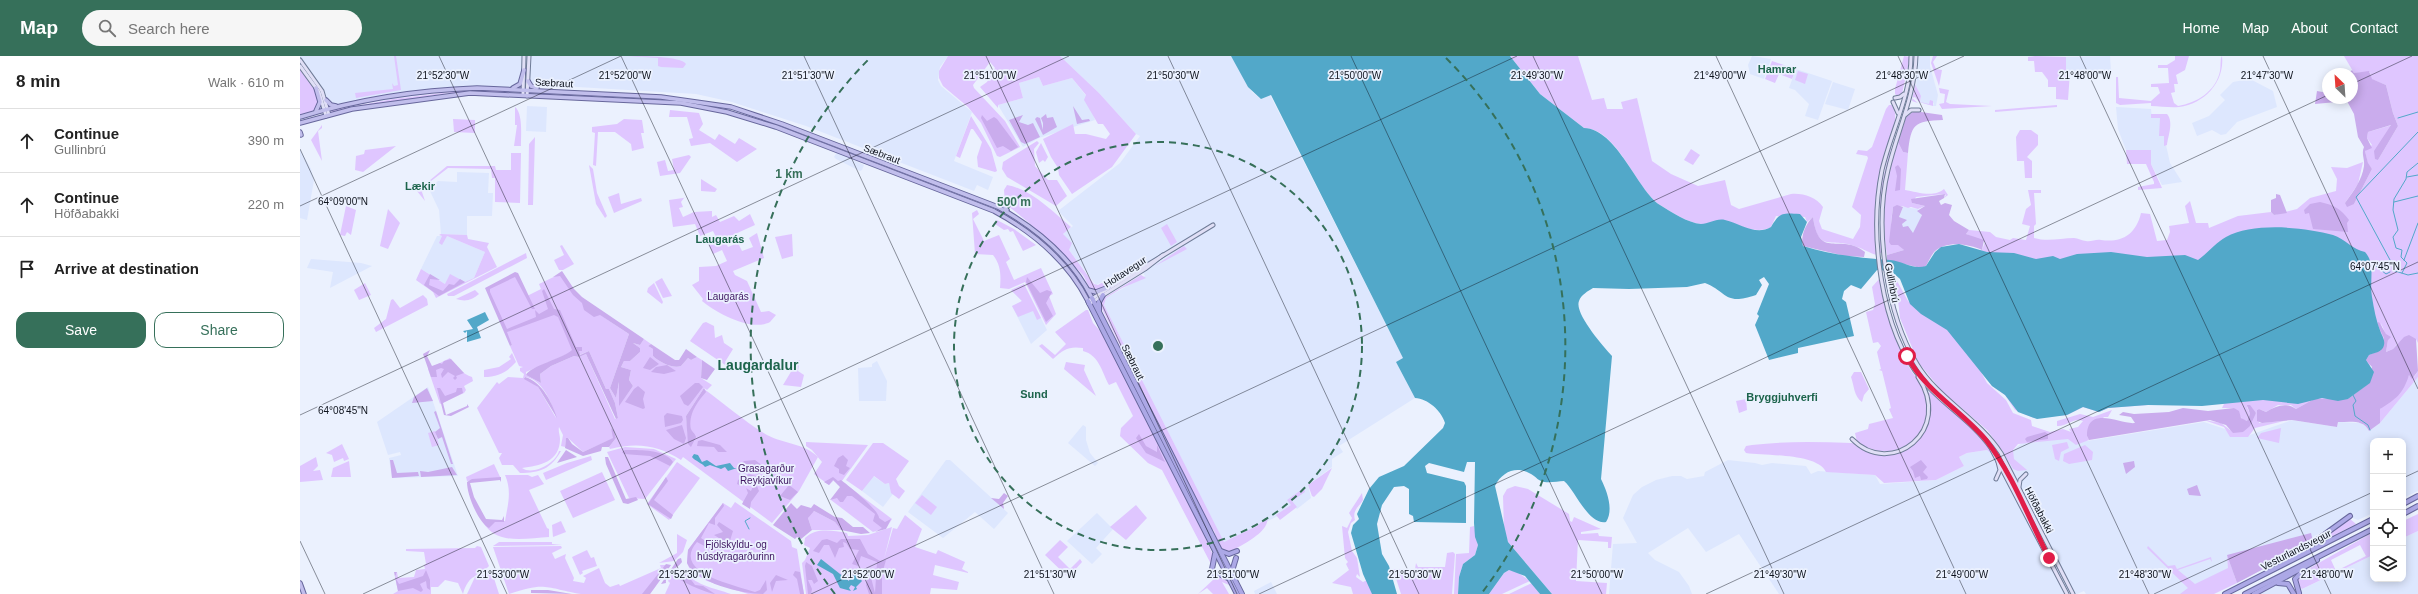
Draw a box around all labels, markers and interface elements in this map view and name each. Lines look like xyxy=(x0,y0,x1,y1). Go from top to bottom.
search box xyxy=(82,10,362,46)
text: Map xyxy=(20,17,58,38)
icon: search xyxy=(96,17,118,39)
text: Search here xyxy=(128,20,210,37)
text: Home xyxy=(2183,20,2220,36)
text: Map xyxy=(2242,20,2269,36)
text: About xyxy=(2291,20,2328,36)
text: Contact xyxy=(2350,20,2398,36)
district label: Hamrar xyxy=(1758,63,1797,75)
north arrow xyxy=(2322,68,2358,104)
text: 21°52'30"W xyxy=(417,70,470,81)
text: 21°52'00"W xyxy=(599,70,652,81)
text: 21°51'30"W xyxy=(782,70,835,81)
text: 21°51'00"W xyxy=(964,70,1017,81)
text: 21°50'30"W xyxy=(1147,70,1200,81)
text: 21°50'00"W xyxy=(1329,70,1382,81)
text: 21°49'30"W xyxy=(1511,70,1564,81)
text: 21°49'00"W xyxy=(1694,70,1747,81)
text: 21°48'30"W xyxy=(1876,70,1929,81)
text: 21°48'00"W xyxy=(2059,70,2112,81)
text: 21°47'30"W xyxy=(2241,70,2294,81)
text: 8 min xyxy=(16,72,60,91)
text: Walk · 610 m xyxy=(208,75,284,90)
street label: Sæbraut xyxy=(535,77,574,90)
text: Continue xyxy=(54,125,119,142)
icon: ahead xyxy=(16,130,38,152)
text: 390 m xyxy=(248,133,284,148)
text: Gullinbrú xyxy=(54,142,106,157)
street label: Sæbraut xyxy=(862,142,902,166)
text: 1 km xyxy=(775,167,803,181)
district label: Lækir xyxy=(405,180,436,192)
text: Continue xyxy=(54,189,119,206)
icon: ahead xyxy=(16,194,38,216)
text: 500 m xyxy=(997,195,1031,209)
text: 64°09'00"N xyxy=(318,196,368,207)
text: 220 m xyxy=(248,197,284,212)
text: Höfðabakki xyxy=(54,206,119,221)
district label: Laugarás xyxy=(696,233,744,245)
street label: Holtavegur xyxy=(1102,254,1149,290)
icon: arrive xyxy=(16,258,38,280)
text: Arrive at destination xyxy=(54,260,199,277)
text: 64°07'45"N xyxy=(2350,261,2400,272)
street label: Gullinbrú xyxy=(1883,262,1901,304)
park label: Laugarás xyxy=(707,291,749,302)
button: Save xyxy=(16,312,146,348)
button: Share xyxy=(154,312,284,348)
centre of rings xyxy=(1151,339,1165,353)
street label: Sæbraut xyxy=(1119,342,1147,382)
route start xyxy=(1898,347,1916,365)
district label: Laugardalur xyxy=(718,357,799,373)
district label: Sund xyxy=(1020,388,1048,400)
district label: Bryggjuhverfi xyxy=(1746,391,1818,403)
text: 64°08'45"N xyxy=(318,405,368,416)
map controls xyxy=(2370,438,2406,582)
button: + xyxy=(2370,438,2406,474)
park label: Grasagarður Reykjavíkur xyxy=(738,463,795,486)
button: − xyxy=(2370,474,2406,510)
street label: Höfðabakki xyxy=(2023,485,2055,535)
button: locate xyxy=(2370,510,2406,546)
street label: Vesturlandsvegur xyxy=(2259,527,2334,572)
park label: Fjölskyldu- og húsdýragarðurinn xyxy=(697,539,775,562)
button: layers xyxy=(2370,546,2406,582)
route end xyxy=(2040,549,2058,567)
text: 21°53'00"W xyxy=(477,569,530,580)
text: 21°52'30"W xyxy=(659,569,712,580)
text: 21°52'00"W xyxy=(842,569,895,580)
text: 21°51'30"W xyxy=(1024,569,1077,580)
text: 21°51'00"W xyxy=(1207,569,1260,580)
text: 21°50'30"W xyxy=(1389,569,1442,580)
text: 21°50'00"W xyxy=(1571,569,1624,580)
text: 21°49'30"W xyxy=(1754,569,1807,580)
text: 21°49'00"W xyxy=(1936,569,1989,580)
text: 21°48'30"W xyxy=(2119,569,2172,580)
text: 21°48'00"W xyxy=(2301,569,2354,580)

